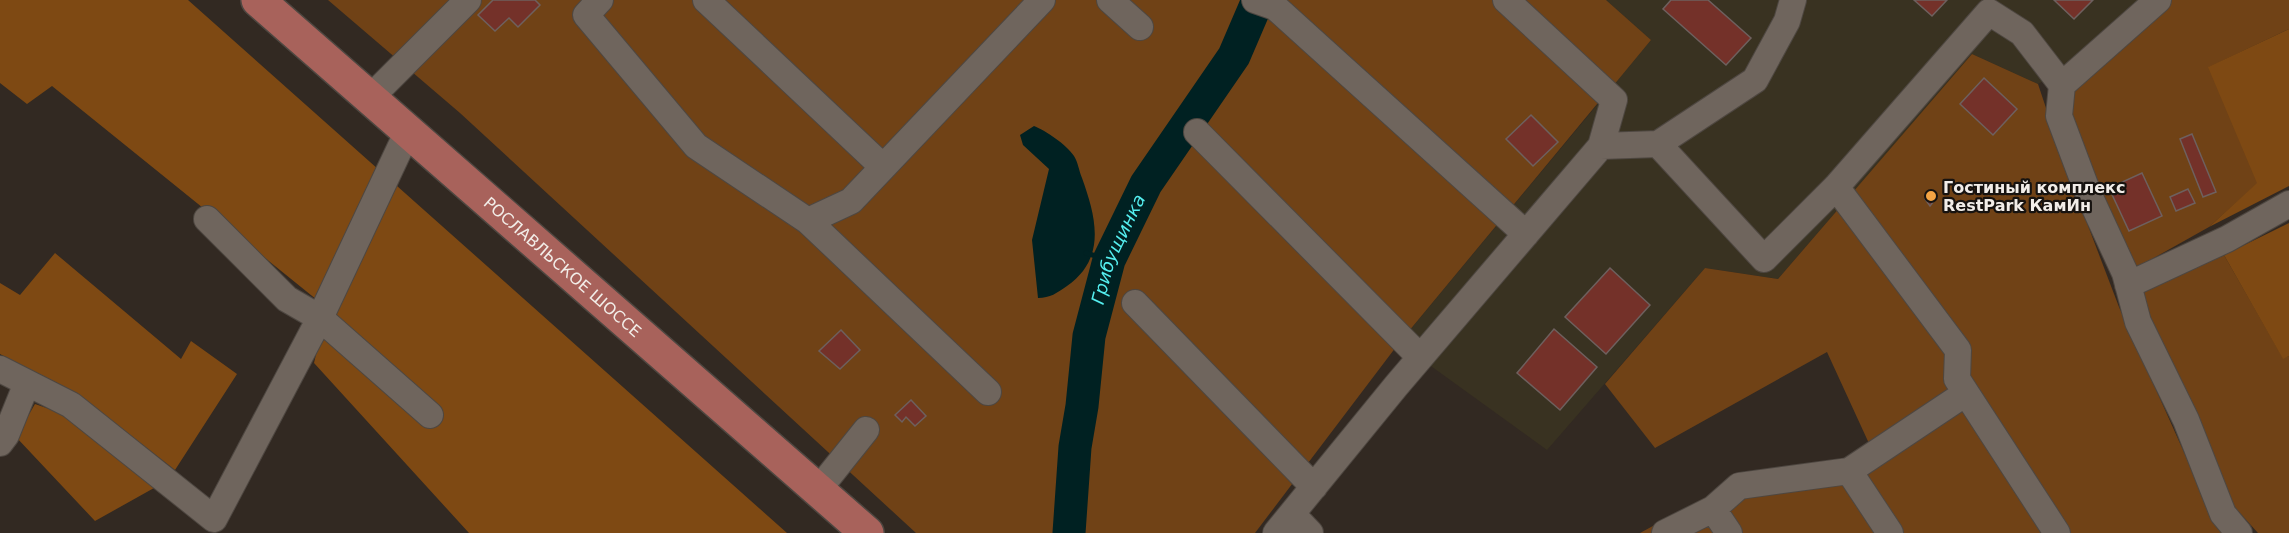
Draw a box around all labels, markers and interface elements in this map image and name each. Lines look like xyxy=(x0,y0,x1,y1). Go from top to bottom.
place label: Гостиный комплекс RestPark КамИн xyxy=(1943,178,2125,215)
marker: Гостиный комплекс RestPark КамИн xyxy=(1924,189,1938,203)
water label: Грибущинка xyxy=(1087,191,1149,306)
street label: РОСЛАВЛЬСКОЕ ШОССЕ xyxy=(480,193,645,341)

